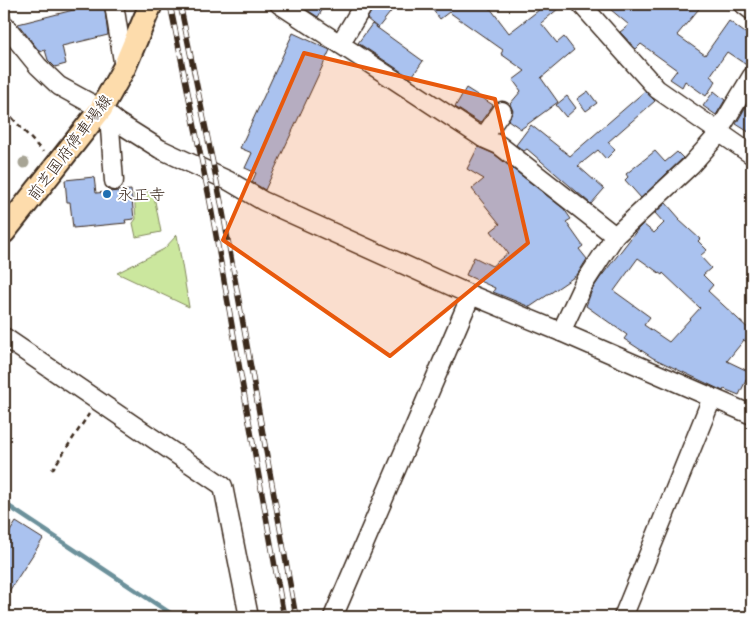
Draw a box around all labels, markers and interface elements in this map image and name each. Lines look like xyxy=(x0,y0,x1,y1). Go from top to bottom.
street label: 前芝国府停車場線 xyxy=(24,91,118,206)
place label: 永正寺 xyxy=(117,186,165,207)
marker: 永正寺 xyxy=(101,188,113,200)

